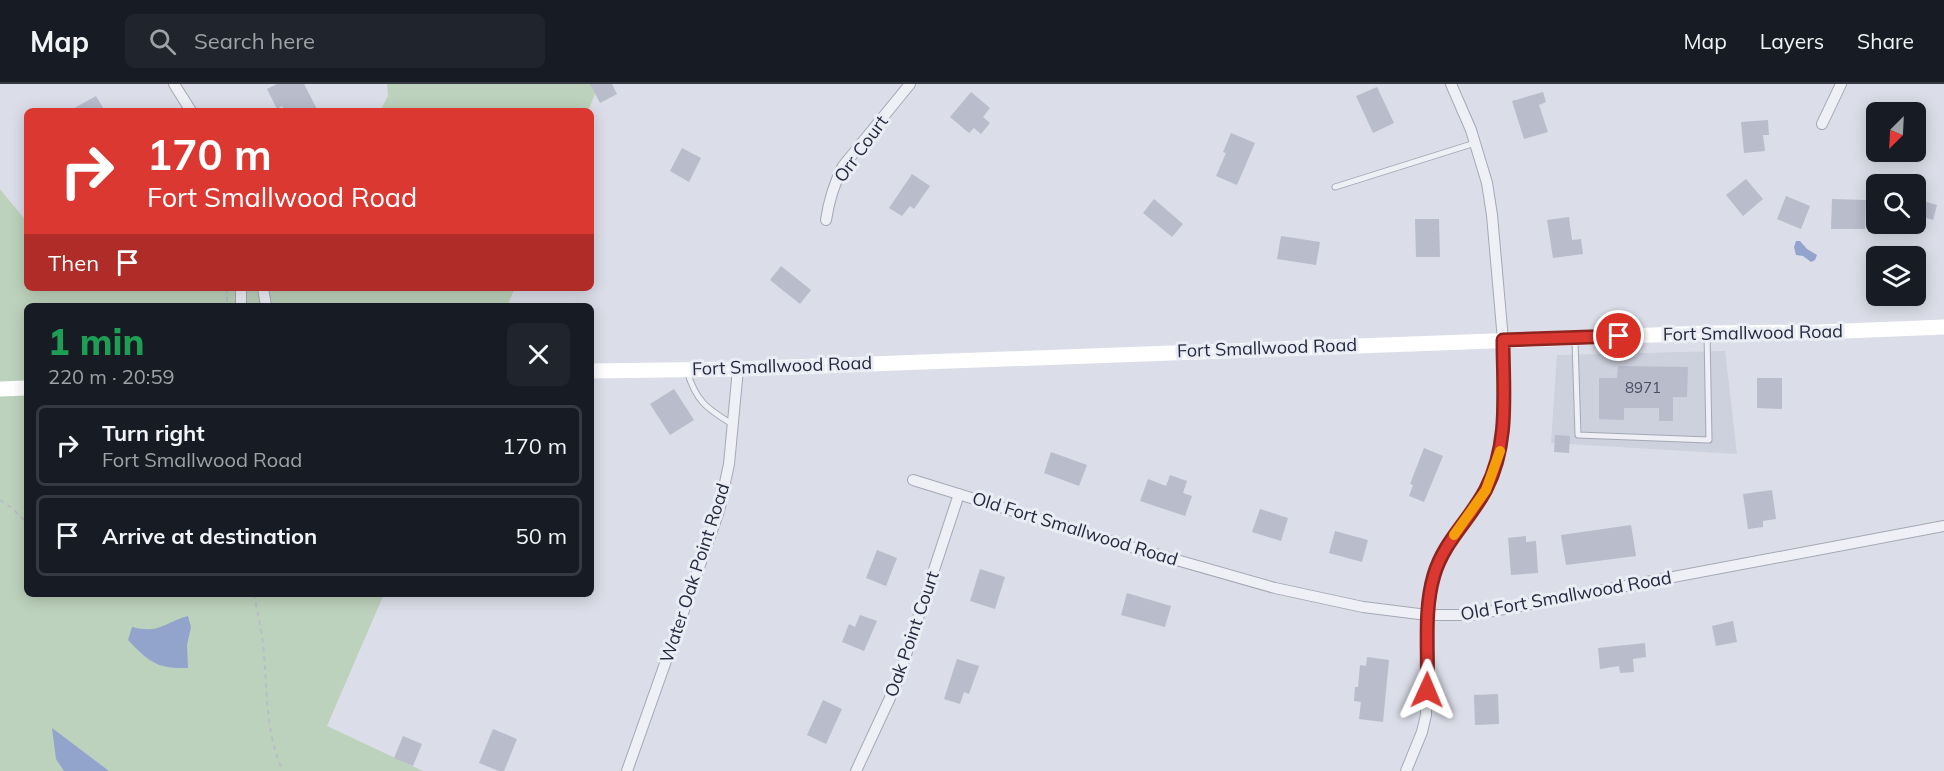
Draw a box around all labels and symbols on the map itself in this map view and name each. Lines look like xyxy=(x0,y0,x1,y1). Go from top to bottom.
north arrow xyxy=(1866,102,1926,162)
street label: Orr Court xyxy=(829,111,893,187)
pin xyxy=(1593,310,1644,361)
street label: Fort Smallwood Road xyxy=(1663,319,1843,346)
street label: Fort Smallwood Road xyxy=(1177,333,1357,362)
street label: Fort Smallwood Road xyxy=(692,351,872,380)
house number: 8971 xyxy=(1625,378,1661,397)
street label: Water Oak Point Road xyxy=(655,480,734,665)
street label: Old Fort Smallwood Road xyxy=(970,486,1181,571)
street label: Old Fort Smallwood Road xyxy=(1459,566,1673,625)
street label: Oak Point Court xyxy=(879,568,944,700)
position arrow xyxy=(1395,658,1459,722)

